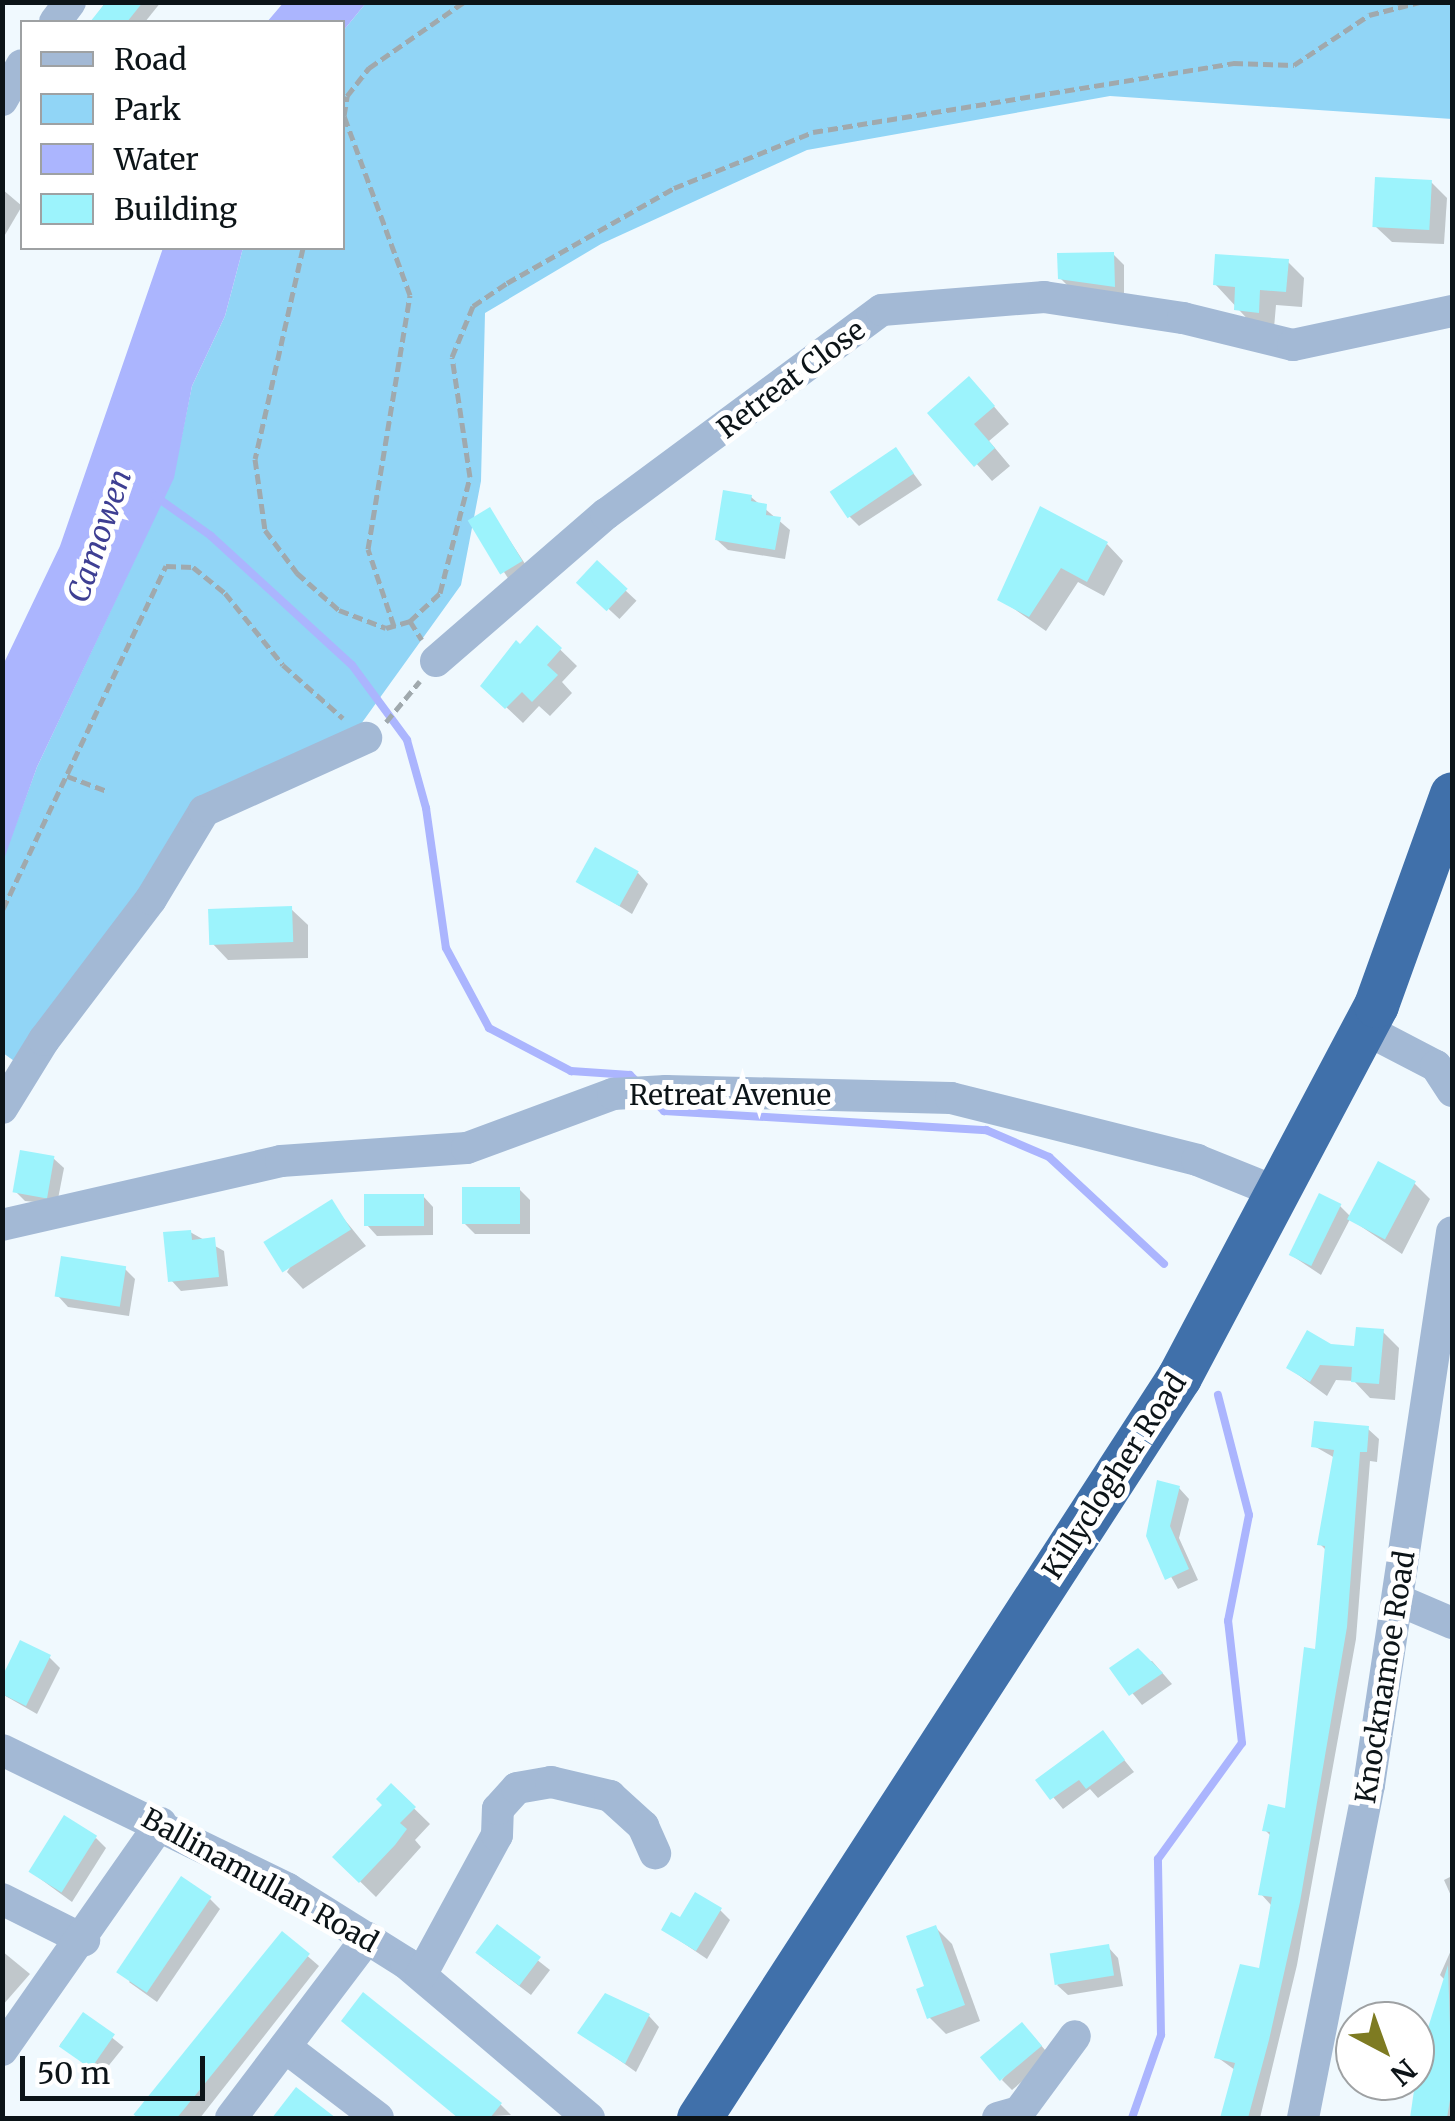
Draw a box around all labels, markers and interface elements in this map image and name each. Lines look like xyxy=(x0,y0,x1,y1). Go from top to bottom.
legend xyxy=(20,20,345,250)
text: Road xyxy=(114,40,187,78)
text: Park xyxy=(114,90,181,128)
text: Water xyxy=(114,140,199,178)
text: Building xyxy=(114,190,237,228)
street label: Retreat Close xyxy=(711,313,871,445)
water label: Camowen xyxy=(59,465,139,607)
street label: Retreat Avenue xyxy=(629,1078,831,1112)
street label: Killyclogher Road xyxy=(1035,1367,1193,1585)
street label: Knocknamoe Road xyxy=(1348,1548,1422,1806)
street label: Ballinamullan Road xyxy=(136,1801,384,1959)
north arrow xyxy=(1335,2001,1435,2101)
scale bar xyxy=(25,2036,210,2098)
text: N xyxy=(1383,2051,1424,2093)
text: 50 m xyxy=(37,2054,110,2092)

